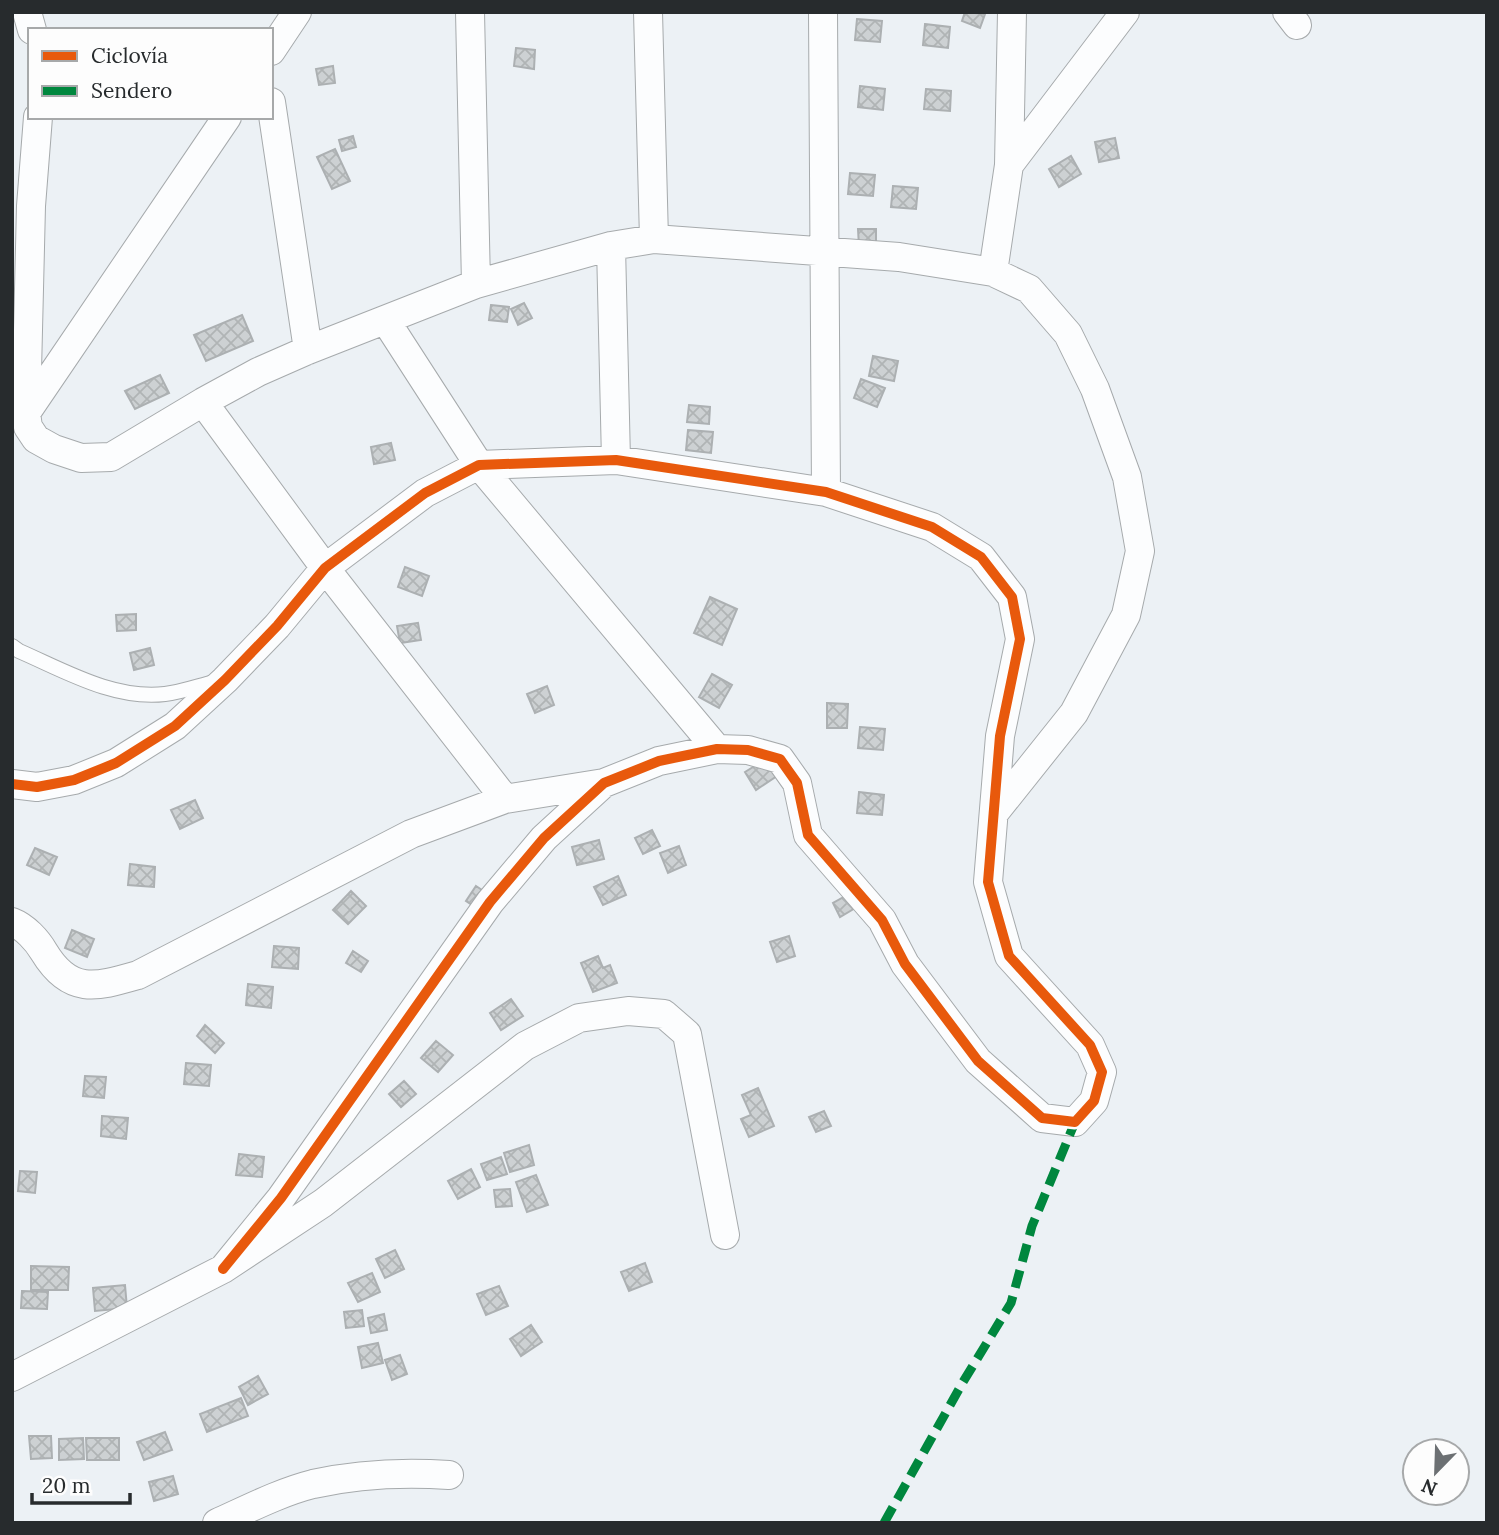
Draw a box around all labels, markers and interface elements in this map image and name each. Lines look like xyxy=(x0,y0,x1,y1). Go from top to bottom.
legend xyxy=(28,28,273,119)
text: Ciclovía xyxy=(91,42,168,69)
text: Sendero xyxy=(91,77,172,104)
north arrow xyxy=(1401,1437,1471,1507)
scale bar xyxy=(32,1462,130,1506)
text: 20 m xyxy=(42,1472,91,1499)
text: N xyxy=(1418,1474,1441,1502)

